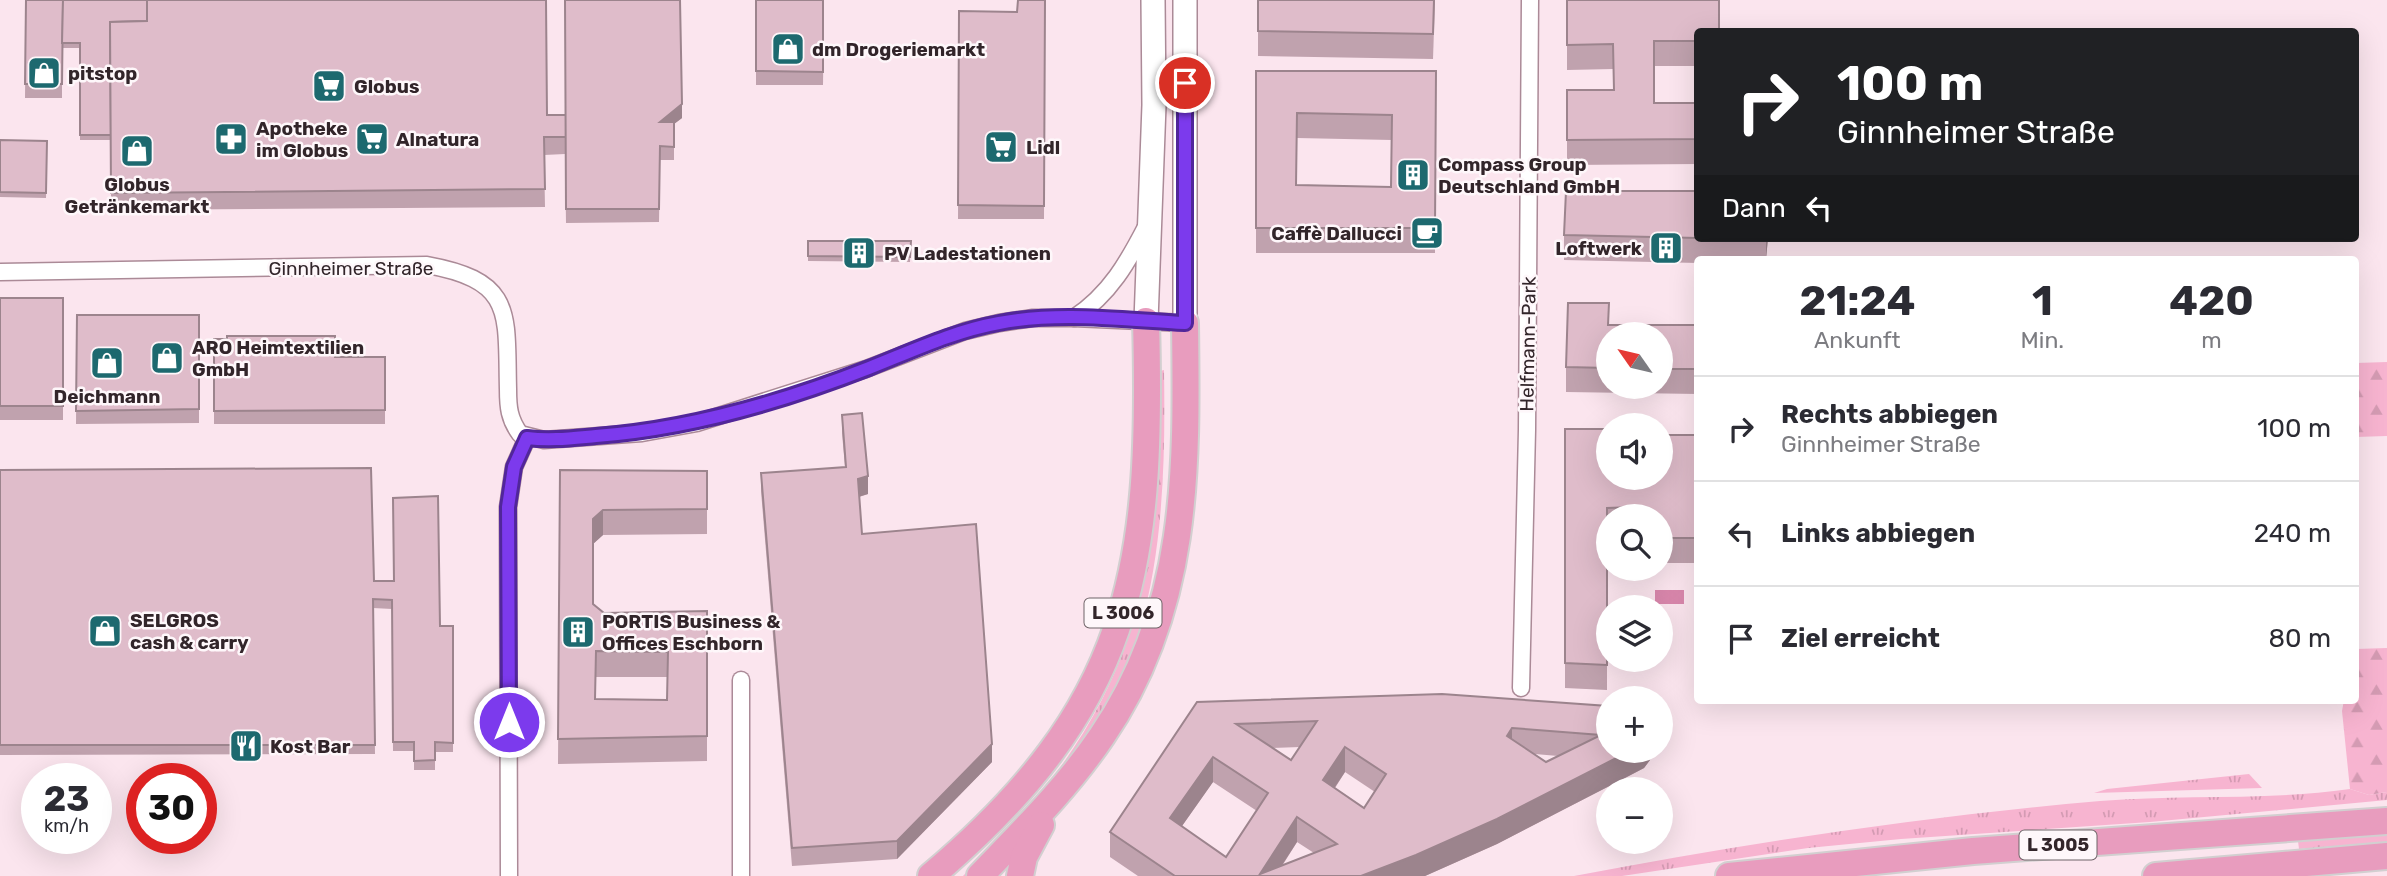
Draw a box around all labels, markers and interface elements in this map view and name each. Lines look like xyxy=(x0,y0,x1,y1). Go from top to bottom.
shop icon: dm Drogeriemarkt xyxy=(769,30,807,68)
place label: dm Drogeriemarkt xyxy=(812,38,985,61)
pin xyxy=(1155,53,1215,113)
shop icon: pitstop xyxy=(25,54,63,92)
text: 100 m xyxy=(1837,54,1983,112)
icon: right xyxy=(1722,56,1813,147)
place label: pitstop xyxy=(68,62,137,85)
icon: arrive xyxy=(1166,64,1204,102)
supermarket icon: Globus xyxy=(310,67,348,105)
place label: Globus xyxy=(354,75,419,98)
text: Ginnheimer Straße xyxy=(1837,113,2115,151)
place label: Apotheke im Globus xyxy=(256,117,348,162)
pharmacy icon: Apotheke im Globus xyxy=(212,120,250,158)
supermarket icon: Alnatura xyxy=(353,120,391,158)
place label: Alnatura xyxy=(396,128,479,151)
supermarket icon: Lidl xyxy=(982,128,1020,166)
shop icon: Globus Getränkemarkt xyxy=(118,132,156,170)
place label: Lidl xyxy=(1026,136,1060,159)
place label: Compass Group Deutschland GmbH xyxy=(1438,153,1620,198)
building icon: Compass Group Deutschland GmbH xyxy=(1394,156,1432,194)
place label: Globus Getränkemarkt xyxy=(65,173,210,218)
icon: left xyxy=(1800,189,1838,227)
text: Dann xyxy=(1722,193,1786,224)
cafe icon: Caffè Dallucci xyxy=(1408,214,1446,252)
place label: Caffè Dallucci xyxy=(1271,222,1402,245)
building icon: Loftwerk xyxy=(1647,229,1685,267)
building icon: PV Ladestationen xyxy=(840,234,878,272)
place label: Loftwerk xyxy=(1555,237,1642,260)
place label: PV Ladestationen xyxy=(884,242,1051,265)
street label: Ginnheimer Straße xyxy=(269,257,433,280)
street label: Helfmann-Park xyxy=(1515,276,1541,412)
text: 21:24 xyxy=(1799,276,1915,326)
text: 1 xyxy=(2032,276,2053,326)
text: 420 xyxy=(2169,276,2254,326)
north arrow xyxy=(1596,322,1673,399)
map controls xyxy=(1596,322,1673,854)
text: Ankunft xyxy=(1814,326,1901,354)
text: Min. xyxy=(2021,326,2064,354)
text: m xyxy=(2201,326,2222,354)
place label: ARO Heimtextilien GmbH xyxy=(192,336,364,381)
shop icon: ARO Heimtextilien GmbH xyxy=(148,339,186,377)
shop icon: Deichmann xyxy=(88,344,126,382)
place label: Deichmann xyxy=(54,385,160,408)
text: Rechts abbiegen xyxy=(1781,399,1998,430)
icon: right xyxy=(1722,410,1760,448)
button: sound xyxy=(1596,413,1673,490)
text: 100 m xyxy=(2257,413,2331,444)
text: Ginnheimer Straße xyxy=(1781,430,1981,458)
button: search xyxy=(1596,504,1673,581)
icon: left xyxy=(1722,515,1760,553)
text: Links abbiegen xyxy=(1781,518,1975,549)
text: 240 m xyxy=(2254,518,2331,549)
button: layers xyxy=(1596,595,1673,672)
road number: L 3006 xyxy=(1084,598,1162,628)
place label: SELGROS cash & carry xyxy=(130,609,249,654)
place label: PORTIS Business & Offices Eschborn xyxy=(602,610,780,655)
shop icon: SELGROS cash & carry xyxy=(86,612,124,650)
building icon: PORTIS Business & Offices Eschborn xyxy=(559,613,597,651)
icon: arrive xyxy=(1722,620,1760,658)
text: Ziel erreicht xyxy=(1781,623,1940,654)
text: 80 m xyxy=(2268,623,2331,654)
position arrow xyxy=(472,685,546,759)
button: + xyxy=(1596,686,1673,763)
restaurant icon: Kost Bar xyxy=(227,727,265,765)
place label: Kost Bar xyxy=(270,735,351,758)
speed limit sign: 30 xyxy=(126,763,217,854)
button: − xyxy=(1596,777,1673,854)
text: 23 xyxy=(44,778,89,820)
text: km/h xyxy=(44,815,89,837)
road number: L 3005 xyxy=(2020,830,2096,860)

